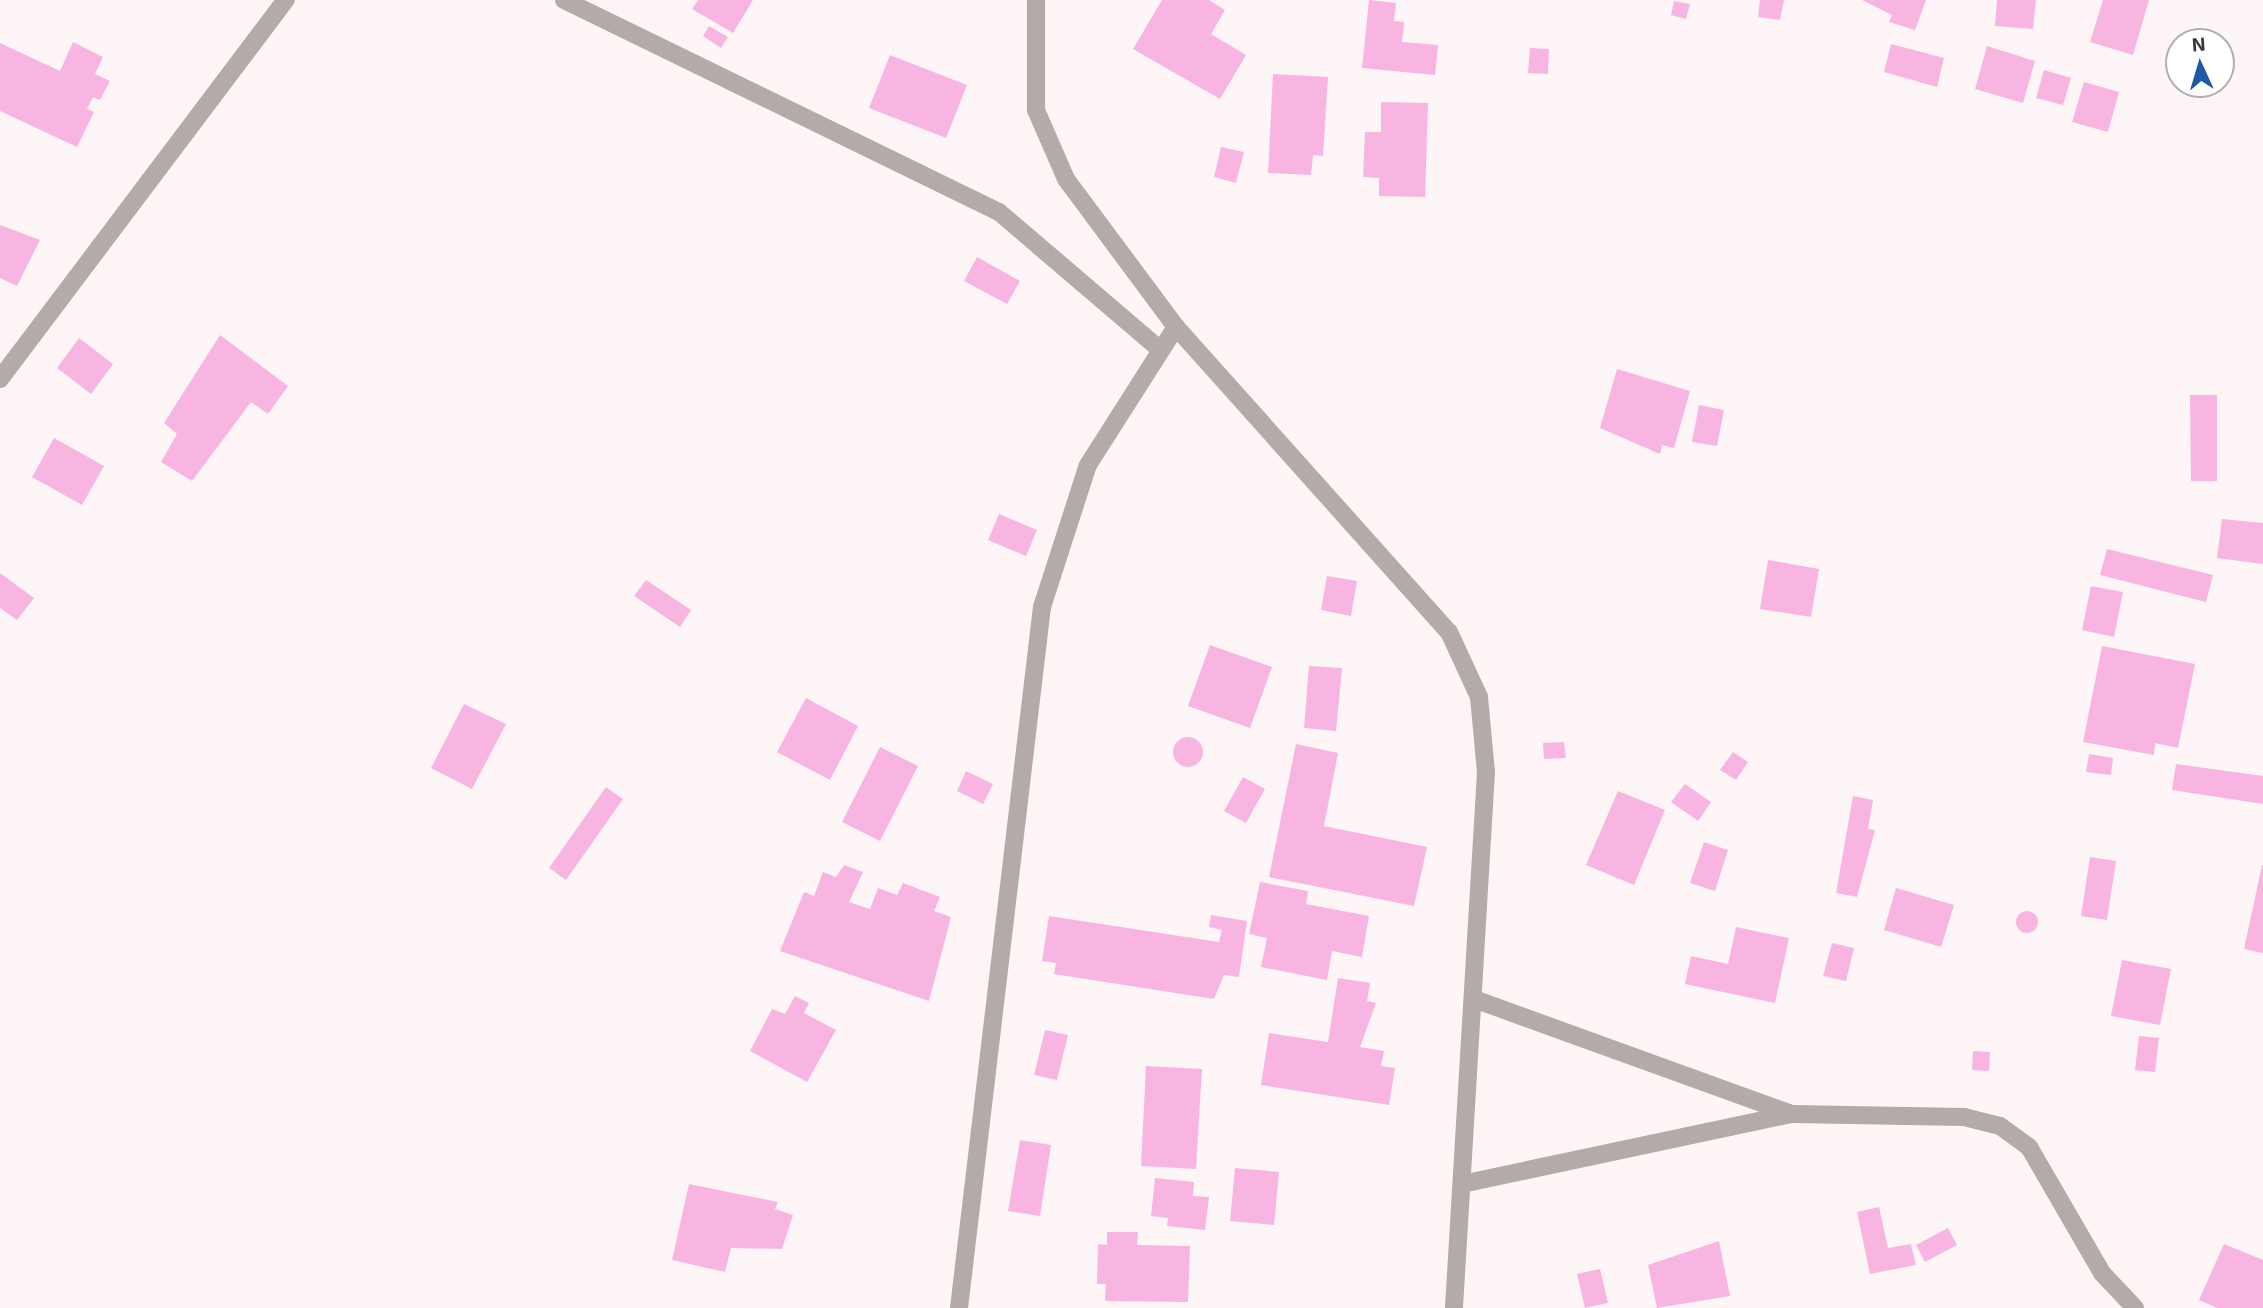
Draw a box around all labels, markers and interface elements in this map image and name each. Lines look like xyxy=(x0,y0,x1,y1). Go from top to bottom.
north arrow xyxy=(2165,28,2235,98)
text: N xyxy=(2191,32,2206,55)

